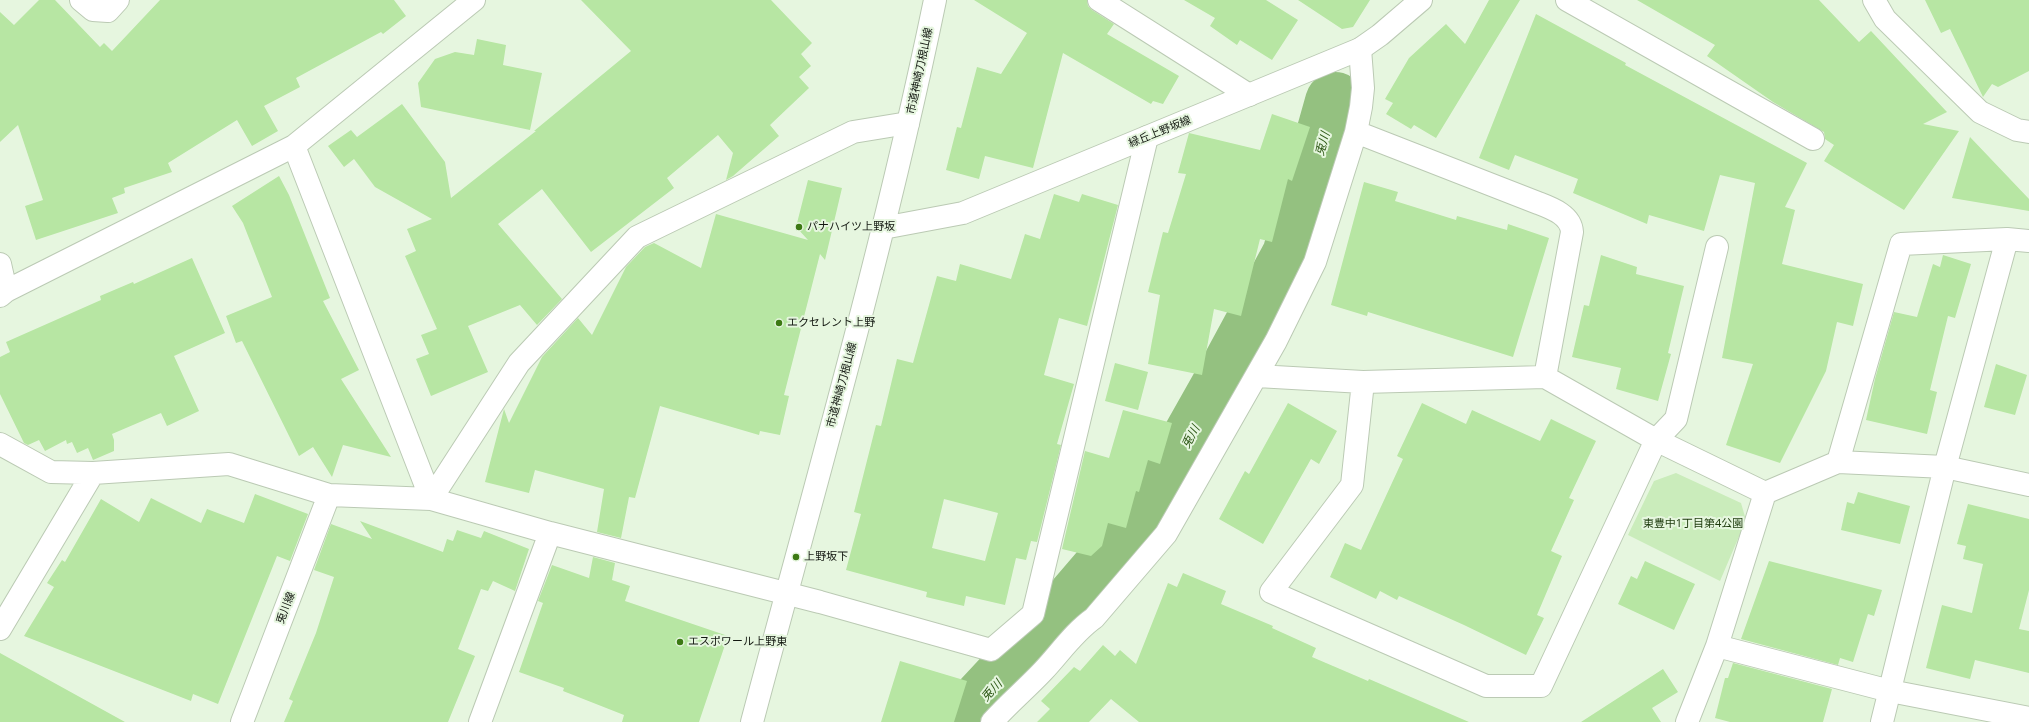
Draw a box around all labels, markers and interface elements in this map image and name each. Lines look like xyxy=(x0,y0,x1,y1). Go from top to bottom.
street label: 市道神崎刀根山線 xyxy=(904,27,936,115)
street label: 緑丘上野坂線 xyxy=(1127,114,1193,150)
water label: 兎川 xyxy=(1313,130,1333,158)
place label: パナハイツ上野坂 xyxy=(807,220,895,234)
marker: パナハイツ上野坂 xyxy=(794,222,804,232)
place label: エクセレント上野 xyxy=(787,316,875,330)
marker: エクセレント上野 xyxy=(774,318,784,328)
street label: 市道神崎刀根山線 xyxy=(824,341,860,429)
water label: 兎川 xyxy=(1179,423,1203,451)
park label: 東豊中1丁目第4公園 xyxy=(1643,517,1743,531)
place label: 上野坂下 xyxy=(804,550,848,564)
marker: 上野坂下 xyxy=(791,552,801,562)
street label: 兎川線 xyxy=(274,590,298,626)
place label: エスポワール上野東 xyxy=(688,635,787,649)
marker: エスポワール上野東 xyxy=(675,637,685,647)
water label: 兎川 xyxy=(979,677,1005,705)

